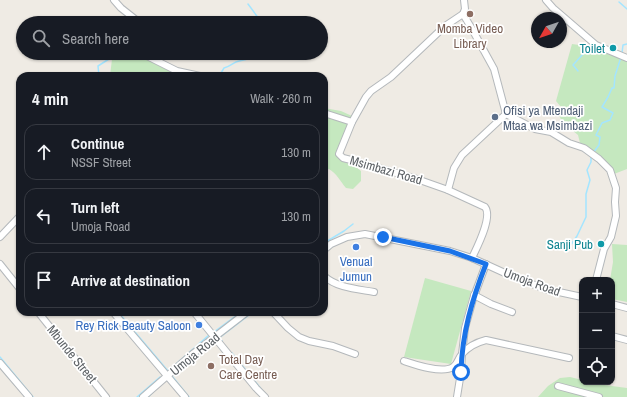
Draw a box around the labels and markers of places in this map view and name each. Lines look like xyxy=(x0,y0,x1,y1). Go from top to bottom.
marker: Momba Video Library xyxy=(465,9,475,19)
place label: Momba Video Library xyxy=(437,20,503,52)
place label: Toilet xyxy=(580,40,605,57)
marker: Toilet xyxy=(608,43,618,53)
place label: Ofisi ya Mtendaji Mtaa wa Msimbazi xyxy=(503,102,592,134)
marker: Ofisi ya Mtendaji Mtaa wa Msimbazi xyxy=(490,112,500,122)
place label: Sanji Pub xyxy=(547,236,593,253)
marker: Sanji Pub xyxy=(596,239,606,249)
marker: Venual Jumun xyxy=(351,242,361,252)
place label: Venual Jumun xyxy=(340,253,372,285)
place label: Rey Rick Beauty Saloon xyxy=(75,317,191,334)
marker: Rey Rick Beauty Saloon xyxy=(194,320,204,330)
place label: Total Day Care Centre xyxy=(219,351,277,383)
marker: Total Day Care Centre xyxy=(206,361,216,371)

